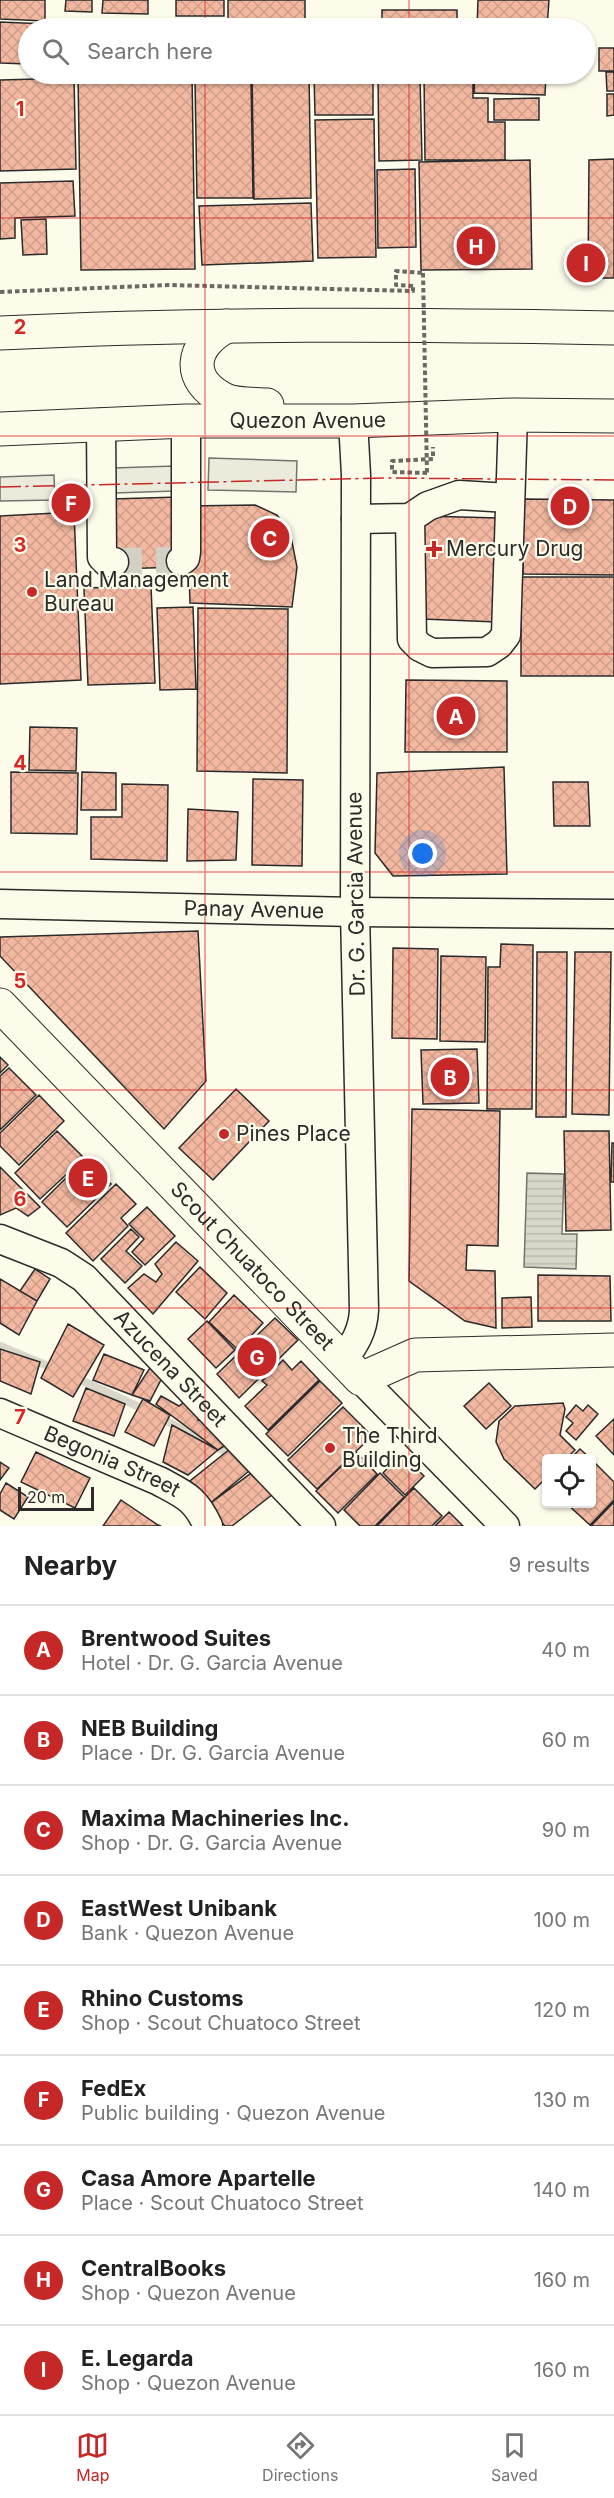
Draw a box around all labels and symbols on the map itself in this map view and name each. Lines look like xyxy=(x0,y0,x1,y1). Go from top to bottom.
text: 1 xyxy=(16,97,24,121)
pin: H xyxy=(456,224,496,268)
pin: I xyxy=(566,240,606,286)
text: 2 xyxy=(14,315,26,339)
street label: Quezon Avenue xyxy=(230,407,386,433)
pin: F xyxy=(52,480,90,526)
pin: D xyxy=(550,484,590,528)
pin: C xyxy=(250,516,290,560)
text: 3 xyxy=(14,533,26,557)
place label: Mercury Drug xyxy=(446,536,583,561)
marker: Mercury Drug xyxy=(427,542,441,556)
place label: Land Management Bureau xyxy=(44,567,229,616)
marker: Land Management Bureau xyxy=(25,585,39,599)
pin: A xyxy=(436,694,476,738)
text: 4 xyxy=(13,751,27,775)
street label: Dr. G. Garcia Avenue xyxy=(341,791,370,997)
your location xyxy=(408,839,437,868)
street label: Panay Avenue xyxy=(183,895,325,923)
text: 5 xyxy=(14,969,26,993)
pin: B xyxy=(430,1054,470,1100)
place label: Pines Place xyxy=(236,1121,351,1146)
marker: Pines Place xyxy=(217,1127,231,1141)
pin: E xyxy=(68,1156,107,1200)
street label: Scout Chuatoco Street xyxy=(166,1176,339,1355)
text: 6 xyxy=(14,1187,27,1211)
street label: Azucena Street xyxy=(109,1304,232,1432)
pin: G xyxy=(238,1334,276,1380)
text: 7 xyxy=(14,1405,26,1429)
street label: Begonia Street xyxy=(40,1420,185,1502)
place label: The Third Building xyxy=(342,1423,438,1472)
marker: The Third Building xyxy=(323,1441,337,1455)
scale bar xyxy=(18,1484,94,1512)

